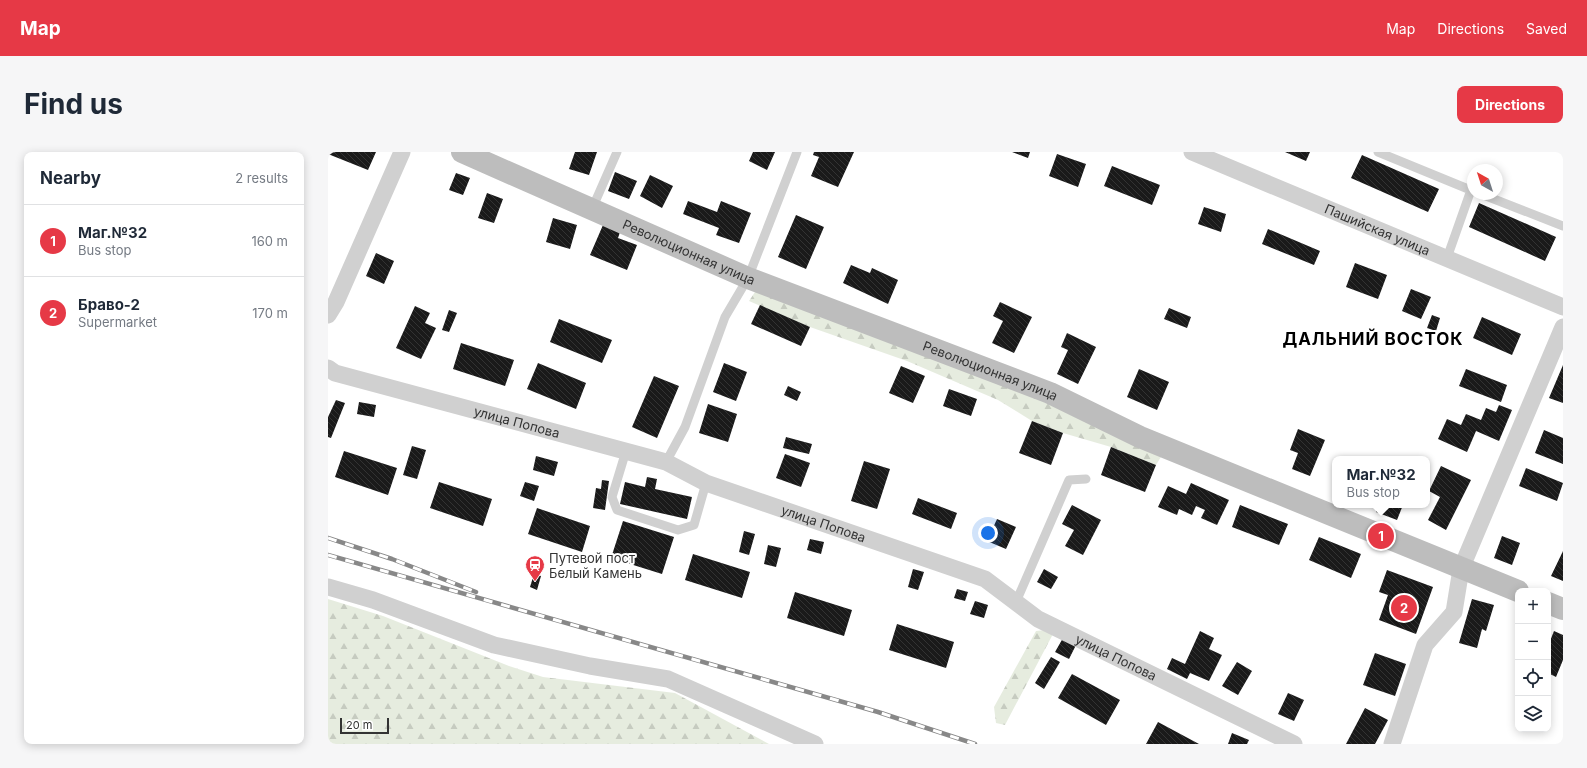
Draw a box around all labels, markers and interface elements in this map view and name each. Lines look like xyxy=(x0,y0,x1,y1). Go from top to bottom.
text: Map xyxy=(20,17,61,40)
text: Map xyxy=(1386,20,1415,37)
text: Directions xyxy=(1437,20,1504,37)
text: Saved xyxy=(1526,20,1567,37)
button: Directions xyxy=(1457,86,1563,123)
text: Find us xyxy=(24,87,123,121)
north arrow xyxy=(1467,164,1503,200)
text: Nearby xyxy=(40,168,101,188)
text: 2 results xyxy=(235,170,288,186)
street label: Пашийская улица xyxy=(1322,200,1433,259)
street label: Революционная улица xyxy=(620,216,757,288)
text: Маг.№32 xyxy=(78,223,147,242)
text: 1 xyxy=(50,233,56,249)
text: 160 m xyxy=(251,233,288,249)
text: Bus stop xyxy=(78,242,131,258)
text: Браво-2 xyxy=(78,295,140,314)
text: 2 xyxy=(49,305,57,321)
text: 170 m xyxy=(252,305,288,321)
text: Supermarket xyxy=(78,314,157,330)
district label: ДАЛЬНИЙ ВОСТОК xyxy=(1282,328,1464,349)
street label: Революционная улица xyxy=(921,337,1061,404)
street label: улица Попова xyxy=(472,403,562,441)
popup xyxy=(1332,456,1430,508)
text: Маг.№32 xyxy=(1346,465,1416,484)
text: Bus stop xyxy=(1346,484,1400,500)
street label: улица Попова xyxy=(779,502,868,545)
pin: 1 xyxy=(1368,521,1394,551)
your location xyxy=(978,523,998,543)
place label: Путевой пост Белый Камень xyxy=(549,550,642,581)
station icon: Путевой пост Белый Камень xyxy=(524,554,546,582)
map controls xyxy=(1515,588,1551,732)
button: + xyxy=(1515,588,1551,624)
pin: 2 xyxy=(1391,593,1417,623)
button: − xyxy=(1515,624,1551,660)
street label: улица Попова xyxy=(1073,631,1159,684)
button: locate xyxy=(1515,660,1551,696)
button: layers xyxy=(1515,696,1551,732)
scale bar xyxy=(340,716,389,735)
text: 20 m xyxy=(346,718,372,732)

